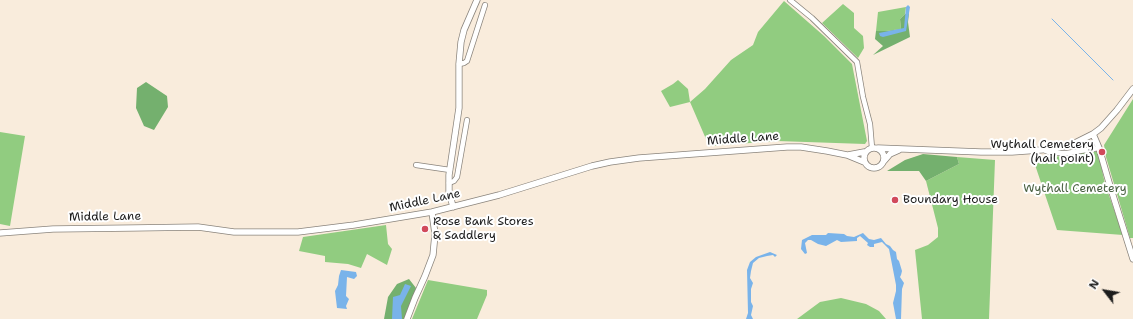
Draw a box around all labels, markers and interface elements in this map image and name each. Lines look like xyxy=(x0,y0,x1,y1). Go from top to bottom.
street label: Middle Lane xyxy=(706,129,780,149)
place label: Wythall Cemetery (hail point) xyxy=(991,138,1094,166)
marker: Wythall Cemetery (hail point) xyxy=(1097,147,1107,157)
park label: Wythall Cemetery xyxy=(1023,182,1127,196)
street label: Middle Lane xyxy=(388,186,462,216)
place label: Boundary House xyxy=(903,193,998,207)
marker: Boundary House xyxy=(890,195,900,205)
street label: Middle Lane xyxy=(69,209,141,225)
place label: Rose Bank Stores & Saddlery xyxy=(433,215,534,243)
marker: Rose Bank Stores & Saddlery xyxy=(420,224,430,234)
north arrow xyxy=(1085,271,1125,311)
text: N xyxy=(1086,277,1103,292)

